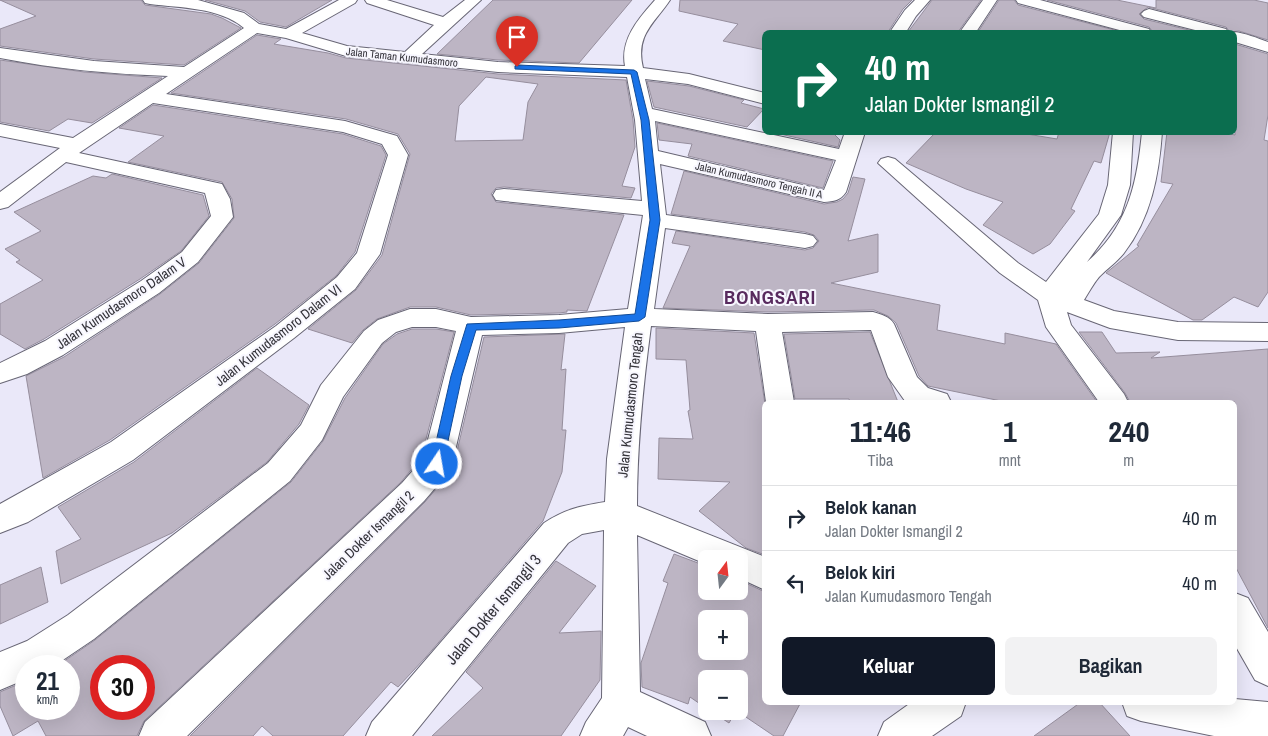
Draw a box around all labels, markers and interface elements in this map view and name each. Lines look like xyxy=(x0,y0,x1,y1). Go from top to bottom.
pin xyxy=(496,16,538,67)
icon: arrive xyxy=(503,23,531,51)
street label: Jalan Taman Kumudasmoro xyxy=(345,44,459,70)
text: 40 m xyxy=(865,44,930,91)
icon: right xyxy=(782,50,847,115)
text: Jalan Dokter Ismangil 2 xyxy=(865,89,1055,119)
street label: Jalan Kumudasmoro Tengah II A xyxy=(694,159,825,202)
street label: Jalan Kumudasmoro Dalam V xyxy=(53,253,190,353)
street label: Jalan Kumudasmoro Dalam VI xyxy=(211,280,345,390)
district label: BONGSARI xyxy=(724,284,816,310)
street label: Jalan Kumudasmoro Tengah xyxy=(613,331,647,479)
text: 11:46 xyxy=(850,411,911,451)
text: 1 xyxy=(1003,411,1017,451)
text: 240 xyxy=(1108,411,1149,451)
position arrow xyxy=(410,437,462,489)
text: Tiba xyxy=(867,449,893,471)
text: mnt xyxy=(999,449,1021,471)
text: m xyxy=(1123,449,1134,471)
street label: Jalan Dokter Ismangil 2 xyxy=(318,487,418,583)
text: Belok kanan xyxy=(825,494,917,520)
icon: right xyxy=(782,504,810,532)
text: 40 m xyxy=(1182,505,1217,531)
text: Jalan Dokter Ismangil 2 xyxy=(825,520,963,542)
street label: Jalan Dokter Ismangil 3 xyxy=(440,549,546,669)
north arrow xyxy=(698,550,748,600)
map controls xyxy=(698,550,748,720)
text: Belok kiri xyxy=(825,559,895,585)
icon: left xyxy=(782,569,810,597)
text: 40 m xyxy=(1182,570,1217,596)
text: Jalan Kumudasmoro Tengah xyxy=(825,585,992,607)
button: + xyxy=(698,610,748,660)
button: Keluar xyxy=(782,637,995,695)
button: Bagikan xyxy=(1005,637,1217,695)
speed limit sign: 30 xyxy=(90,655,155,720)
text: 21 xyxy=(36,664,59,698)
button: − xyxy=(698,670,748,720)
text: km/h xyxy=(37,692,58,708)

